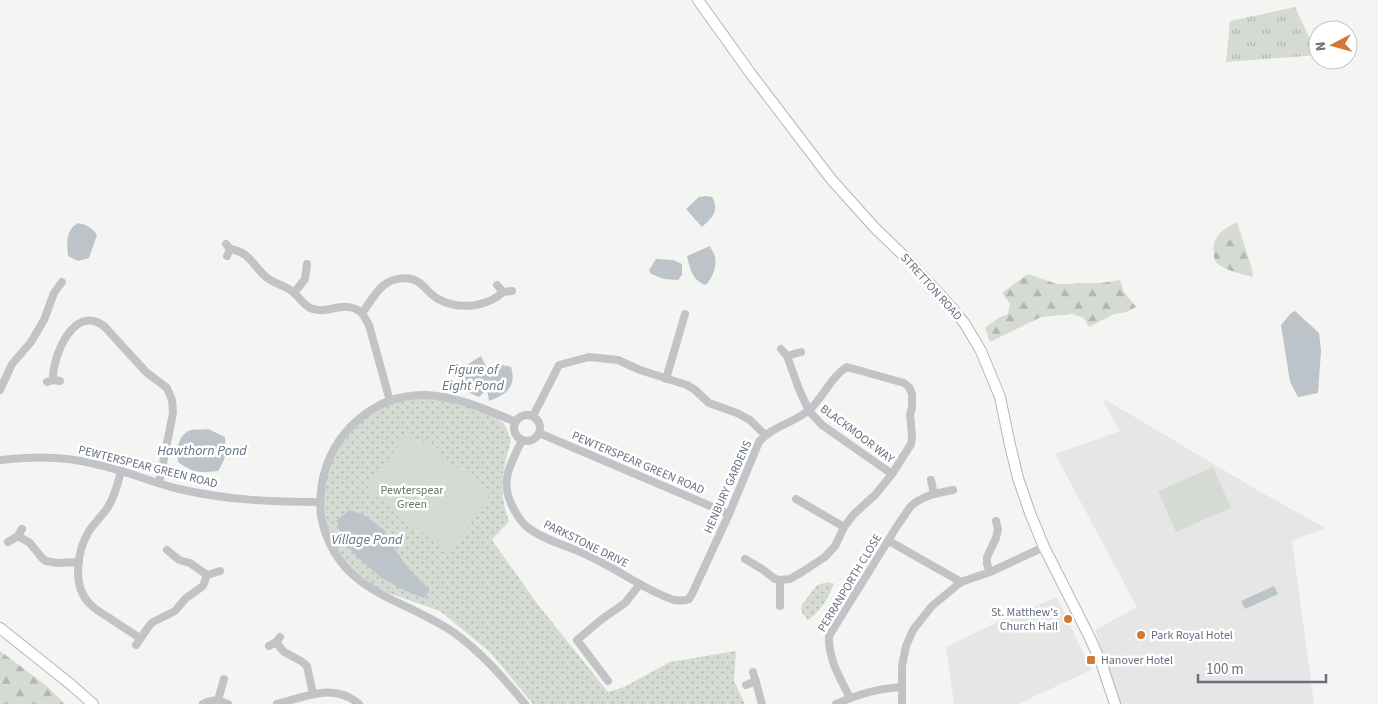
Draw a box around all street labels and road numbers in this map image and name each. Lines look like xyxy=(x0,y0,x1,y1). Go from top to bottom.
street label: STRETTON ROAD xyxy=(896,250,966,324)
street label: BLACKMOOR WAY xyxy=(817,401,898,468)
street label: PEWTERSPEAR GREEN ROAD xyxy=(569,427,707,499)
street label: HENBURY GARDENS xyxy=(700,438,756,536)
street label: PEWTERSPEAR GREEN ROAD xyxy=(77,441,219,493)
street label: PARKSTONE DRIVE xyxy=(540,516,632,572)
street label: PERRANPORTH CLOSE xyxy=(814,531,886,635)

